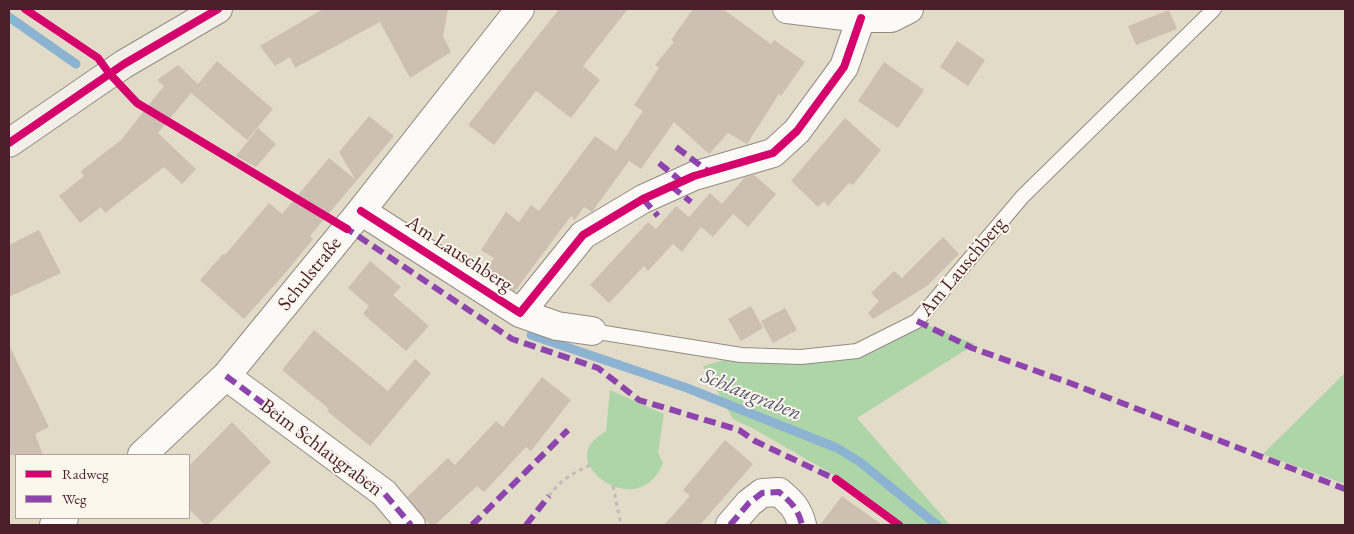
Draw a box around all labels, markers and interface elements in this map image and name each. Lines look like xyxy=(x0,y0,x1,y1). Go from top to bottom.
street label: Am Lauschberg xyxy=(401,211,517,297)
street label: Am Lauschberg xyxy=(915,213,1011,321)
street label: Schulstraße xyxy=(273,232,347,316)
water label: Schlaugraben xyxy=(697,363,805,427)
street label: Beim Schlaugraben xyxy=(255,394,387,502)
legend xyxy=(15,454,190,519)
text: Radweg xyxy=(62,464,109,483)
text: Weg xyxy=(62,489,87,508)

